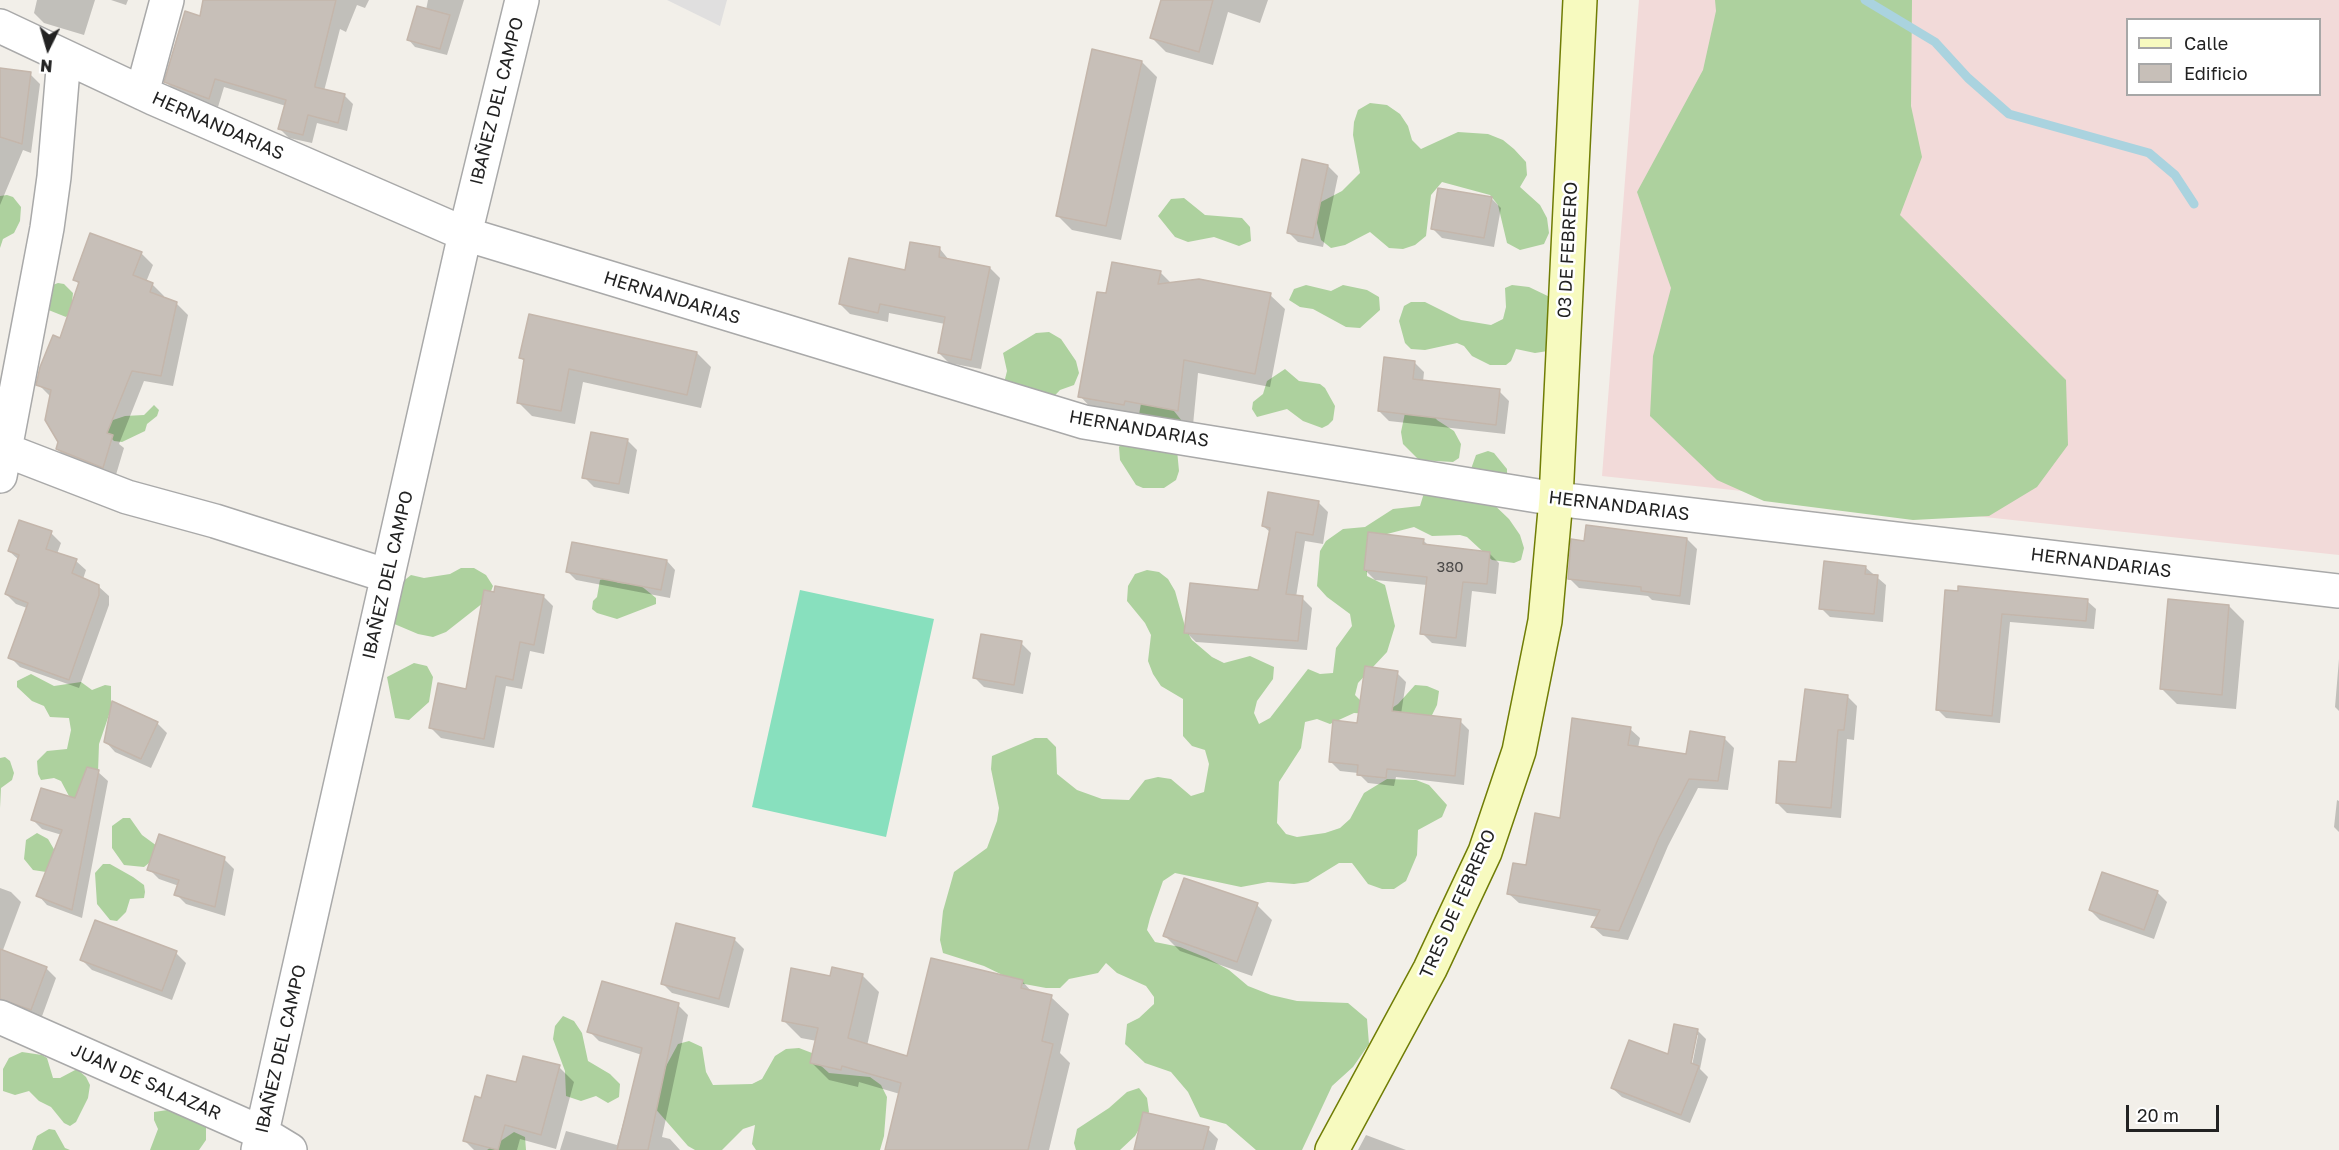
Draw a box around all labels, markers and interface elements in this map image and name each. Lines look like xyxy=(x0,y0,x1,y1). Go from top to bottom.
street label: IBAÑEZ DEL CAMPO xyxy=(466,15,528,187)
north arrow xyxy=(18,18,78,78)
legend xyxy=(2126,18,2321,96)
text: Calle xyxy=(2184,32,2228,54)
text: N xyxy=(40,55,53,76)
text: Edificio xyxy=(2184,62,2248,84)
street label: HERNANDARIAS xyxy=(149,87,287,165)
street label: 03 DE FEBRERO xyxy=(1554,181,1582,319)
street label: HERNANDARIAS xyxy=(601,267,743,329)
street label: HERNANDARIAS xyxy=(1067,406,1211,452)
street label: HERNANDARIAS xyxy=(1547,487,1691,525)
street label: IBAÑEZ DEL CAMPO xyxy=(358,489,418,661)
street label: HERNANDARIAS xyxy=(2029,544,2173,582)
house number: 380 xyxy=(1436,558,1464,576)
street label: TRES DE FEBRERO xyxy=(1415,826,1501,982)
street label: IBAÑEZ DEL CAMPO xyxy=(251,963,311,1135)
street label: JUAN DE SALAZAR xyxy=(67,1039,225,1125)
scale bar xyxy=(2129,1093,2222,1131)
text: 20 m xyxy=(2137,1104,2179,1126)

